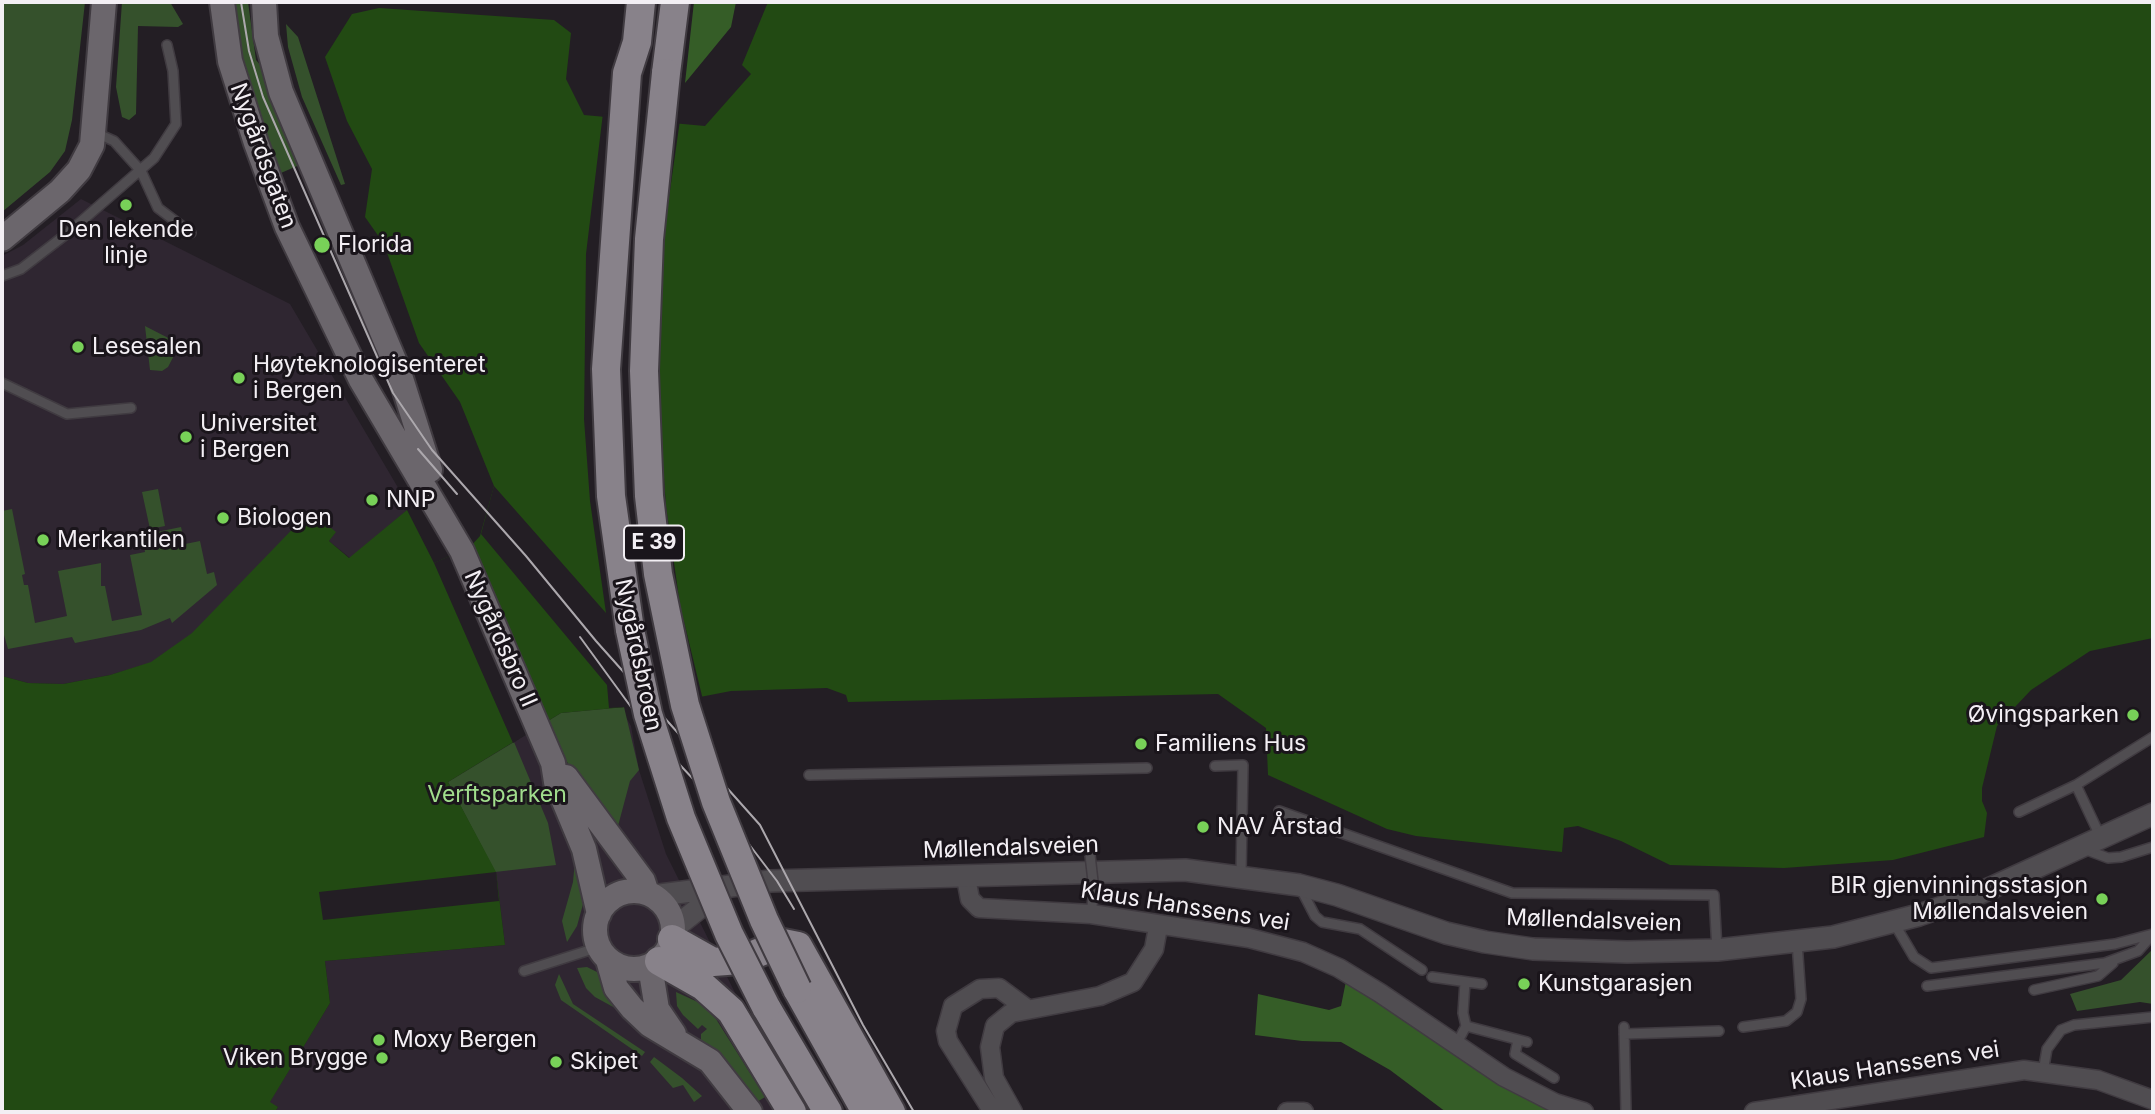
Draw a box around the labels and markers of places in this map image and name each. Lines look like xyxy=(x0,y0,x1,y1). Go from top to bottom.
marker: Den lekende linje xyxy=(118,197,134,213)
place label: Den lekende linje xyxy=(58,216,194,270)
place label: Florida xyxy=(338,231,413,259)
marker: Florida xyxy=(312,235,332,255)
place label: Lesesalen xyxy=(92,333,202,361)
marker: Lesesalen xyxy=(70,339,86,355)
place label: Høyteknologisenteret i Bergen xyxy=(253,351,486,405)
marker: Høyteknologisenteret i Bergen xyxy=(231,370,247,386)
place label: Universitet i Bergen xyxy=(200,410,317,464)
marker: Universitet i Bergen xyxy=(178,429,194,445)
place label: NNP xyxy=(386,486,435,514)
marker: NNP xyxy=(364,492,380,508)
place label: Biologen xyxy=(237,504,332,532)
marker: Biologen xyxy=(215,510,231,526)
place label: Merkantilen xyxy=(57,526,185,554)
marker: Merkantilen xyxy=(35,532,51,548)
place label: Øvingsparken xyxy=(1968,701,2119,729)
marker: Øvingsparken xyxy=(2125,707,2141,723)
place label: Familiens Hus xyxy=(1155,730,1306,758)
marker: Familiens Hus xyxy=(1133,736,1149,752)
place label: NAV Årstad xyxy=(1217,813,1342,841)
marker: NAV Årstad xyxy=(1195,819,1211,835)
place label: BIR gjenvinningsstasjon Møllendalsveien xyxy=(1830,872,2088,926)
marker: BIR gjenvinningsstasjon Møllendalsveien xyxy=(2094,891,2110,907)
place label: Kunstgarasjen xyxy=(1538,970,1693,998)
marker: Kunstgarasjen xyxy=(1516,976,1532,992)
place label: Moxy Bergen xyxy=(393,1026,537,1054)
marker: Moxy Bergen xyxy=(371,1032,387,1048)
place label: Viken Brygge xyxy=(223,1044,368,1072)
place label: Skipet xyxy=(570,1048,638,1076)
marker: Viken Brygge xyxy=(374,1050,390,1066)
marker: Skipet xyxy=(548,1054,564,1070)

